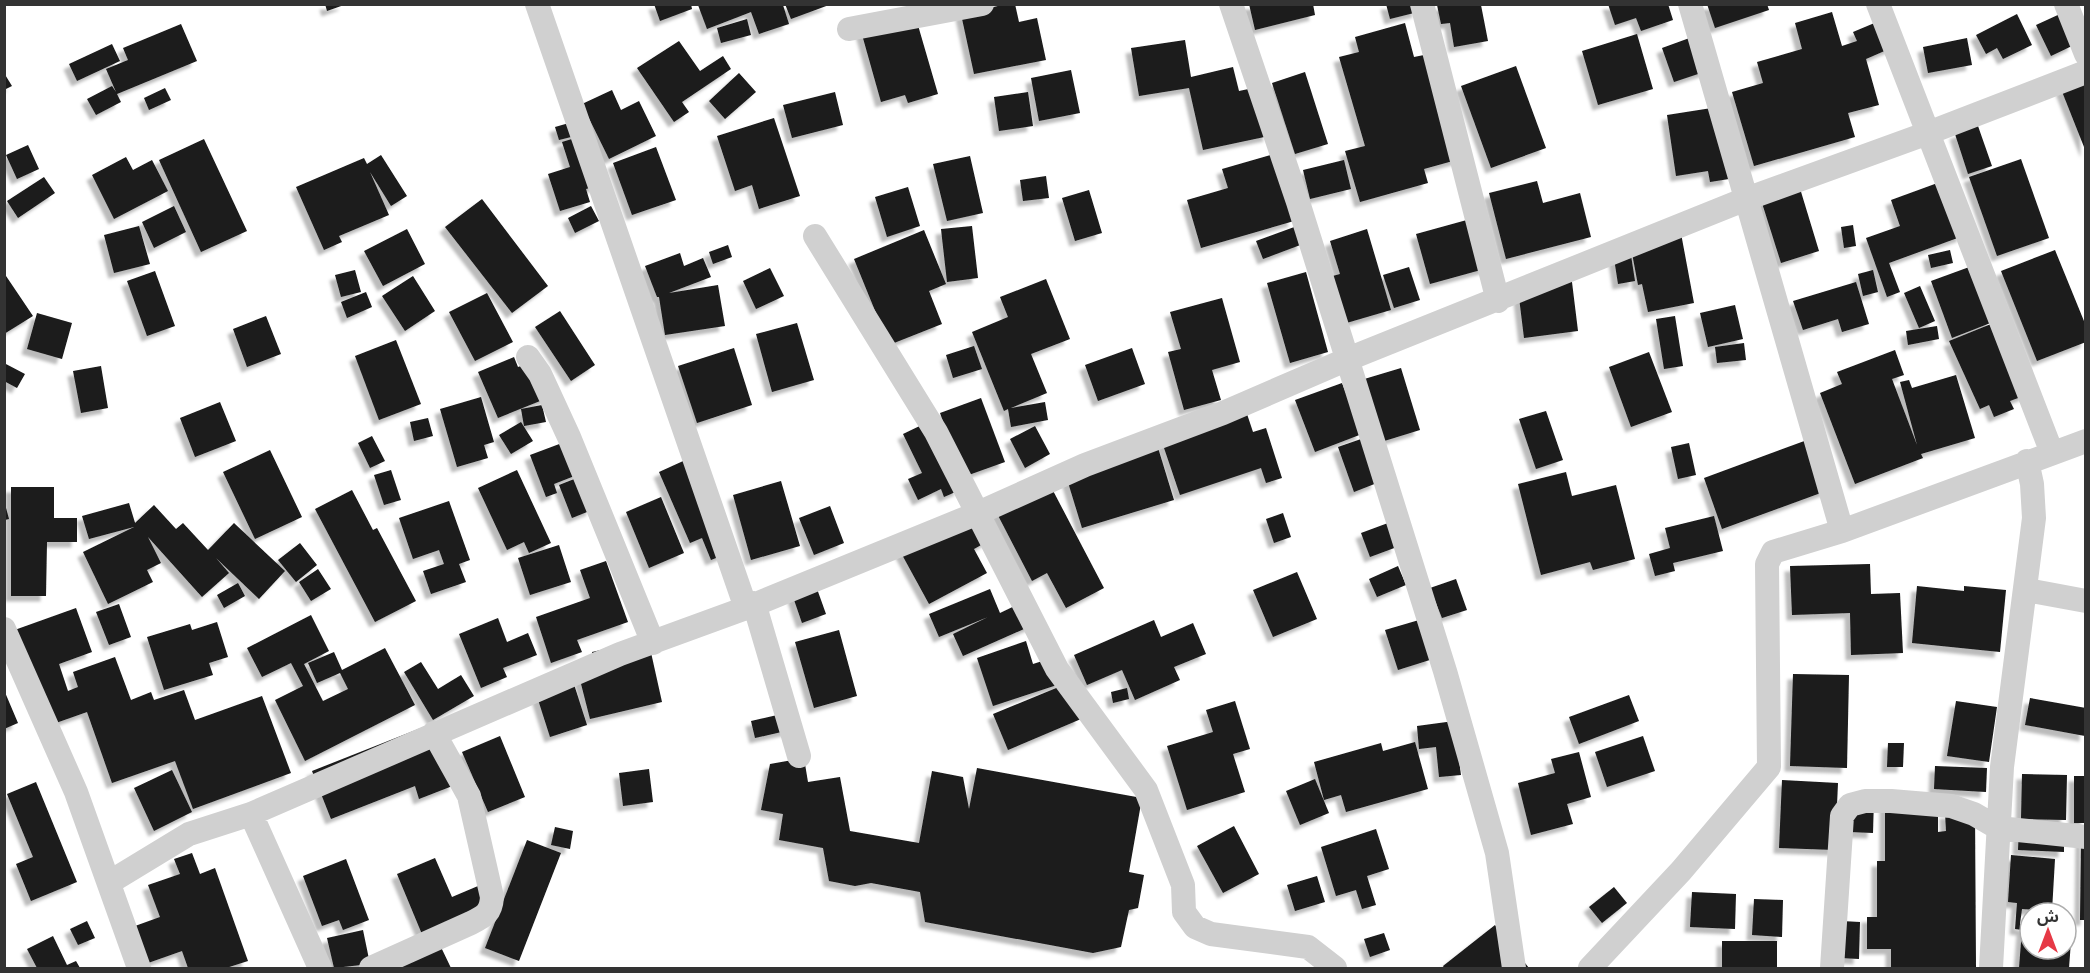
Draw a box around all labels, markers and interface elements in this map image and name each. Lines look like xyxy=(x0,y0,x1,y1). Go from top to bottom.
north arrow xyxy=(2018,901,2078,961)
text: ش xyxy=(2037,907,2059,926)

